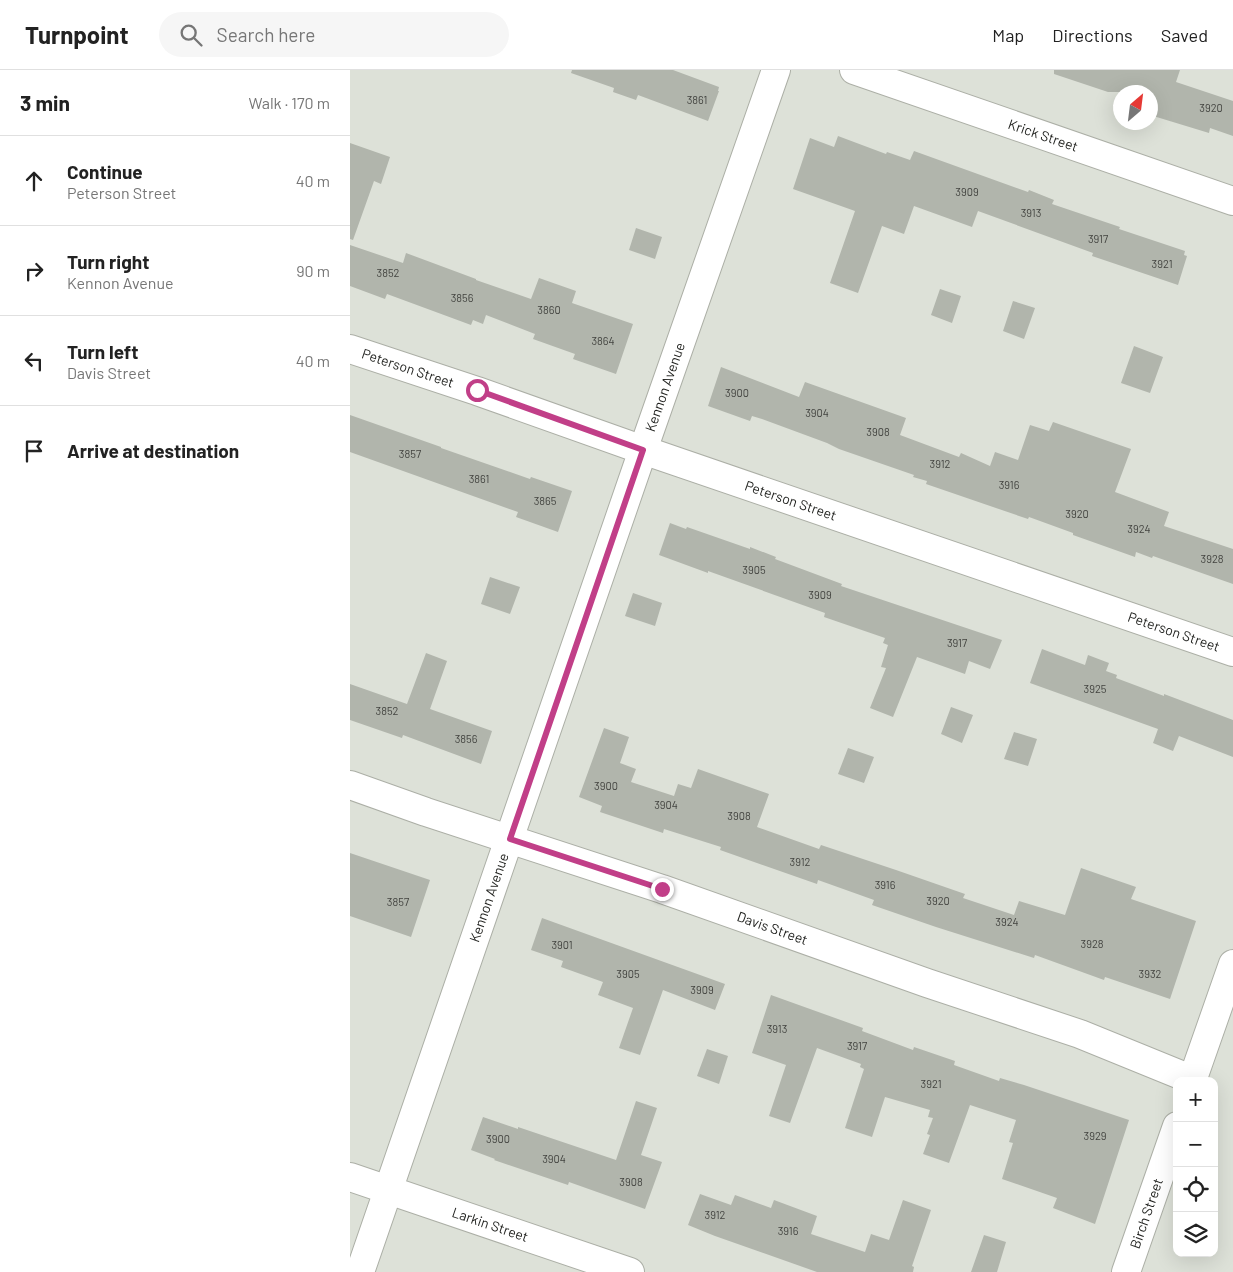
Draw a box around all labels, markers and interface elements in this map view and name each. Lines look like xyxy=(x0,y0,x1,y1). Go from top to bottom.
search box xyxy=(159,12,509,57)
text: Turnpoint xyxy=(25,20,129,49)
icon: search xyxy=(177,21,205,49)
text: Search here xyxy=(217,23,315,46)
text: Map xyxy=(992,24,1024,46)
text: Directions xyxy=(1052,24,1133,46)
text: Saved xyxy=(1161,24,1208,46)
north arrow xyxy=(1113,85,1158,130)
text: 3 min xyxy=(20,90,70,115)
text: Walk · 170 m xyxy=(248,93,330,112)
house number: 3861 xyxy=(687,93,707,106)
house number: 3920 xyxy=(1199,101,1223,114)
street label: Krick Street xyxy=(1006,115,1080,155)
text: Continue xyxy=(67,160,143,183)
icon: ahead xyxy=(20,167,48,195)
text: 40 m xyxy=(296,171,330,190)
text: Peterson Street xyxy=(67,183,176,202)
house number: 3909 xyxy=(955,185,979,198)
house number: 3913 xyxy=(1021,206,1041,219)
house number: 3917 xyxy=(1088,232,1108,245)
text: Turn right xyxy=(67,250,149,273)
icon: right xyxy=(20,257,48,285)
house number: 3921 xyxy=(1152,257,1173,270)
text: 90 m xyxy=(296,261,330,280)
house number: 3852 xyxy=(377,266,400,279)
text: Kennon Avenue xyxy=(67,273,174,292)
house number: 3856 xyxy=(451,291,474,304)
house number: 3860 xyxy=(537,303,561,316)
house number: 3864 xyxy=(591,334,615,347)
text: Turn left xyxy=(67,340,138,363)
street label: Kennon Avenue xyxy=(641,340,688,434)
street label: Peterson Street xyxy=(360,345,456,391)
icon: left xyxy=(20,347,48,375)
text: 40 m xyxy=(296,351,330,370)
text: Davis Street xyxy=(67,363,151,382)
route start xyxy=(466,379,489,402)
house number: 3900 xyxy=(725,386,749,399)
house number: 3904 xyxy=(805,406,829,419)
house number: 3908 xyxy=(866,425,890,438)
icon: arrive xyxy=(20,437,48,465)
text: Arrive at destination xyxy=(67,439,239,462)
house number: 3857 xyxy=(399,447,421,460)
house number: 3912 xyxy=(930,457,951,470)
house number: 3861 xyxy=(469,472,489,485)
street label: Peterson Street xyxy=(743,477,839,524)
house number: 3916 xyxy=(999,478,1020,491)
house number: 3865 xyxy=(534,494,557,507)
house number: 3920 xyxy=(1065,507,1089,520)
house number: 3924 xyxy=(1127,522,1151,535)
house number: 3928 xyxy=(1200,552,1224,565)
house number: 3905 xyxy=(742,563,766,576)
house number: 3909 xyxy=(808,588,832,601)
street label: Peterson Street xyxy=(1126,608,1222,655)
house number: 3917 xyxy=(947,636,967,649)
house number: 3925 xyxy=(1084,682,1107,695)
house number: 3852 xyxy=(376,704,399,717)
house number: 3856 xyxy=(455,732,478,745)
house number: 3900 xyxy=(594,779,618,792)
house number: 3904 xyxy=(654,798,678,811)
house number: 3908 xyxy=(727,809,751,822)
street label: Kennon Avenue xyxy=(465,851,512,944)
house number: 3912 xyxy=(790,855,811,868)
route end xyxy=(651,878,674,901)
house number: 3916 xyxy=(875,878,896,891)
house number: 3920 xyxy=(926,894,950,907)
house number: 3857 xyxy=(387,895,409,908)
street label: Davis Street xyxy=(735,907,810,948)
house number: 3924 xyxy=(995,915,1019,928)
house number: 3928 xyxy=(1080,937,1104,950)
house number: 3901 xyxy=(551,938,573,951)
house number: 3905 xyxy=(616,967,640,980)
house number: 3932 xyxy=(1139,967,1162,980)
house number: 3909 xyxy=(690,983,714,996)
house number: 3913 xyxy=(767,1022,787,1035)
house number: 3917 xyxy=(847,1039,867,1052)
house number: 3921 xyxy=(921,1077,942,1090)
map controls xyxy=(1173,1077,1218,1257)
button: + xyxy=(1173,1077,1218,1122)
button: − xyxy=(1173,1122,1218,1167)
house number: 3929 xyxy=(1083,1129,1107,1142)
house number: 3900 xyxy=(486,1132,510,1145)
house number: 3904 xyxy=(542,1152,566,1165)
button: locate xyxy=(1173,1167,1218,1212)
house number: 3908 xyxy=(619,1175,643,1188)
street label: Birch Street xyxy=(1126,1176,1166,1251)
street label: Larkin Street xyxy=(450,1203,531,1245)
house number: 3912 xyxy=(705,1208,726,1221)
button: layers xyxy=(1173,1212,1218,1257)
house number: 3916 xyxy=(778,1224,799,1237)

